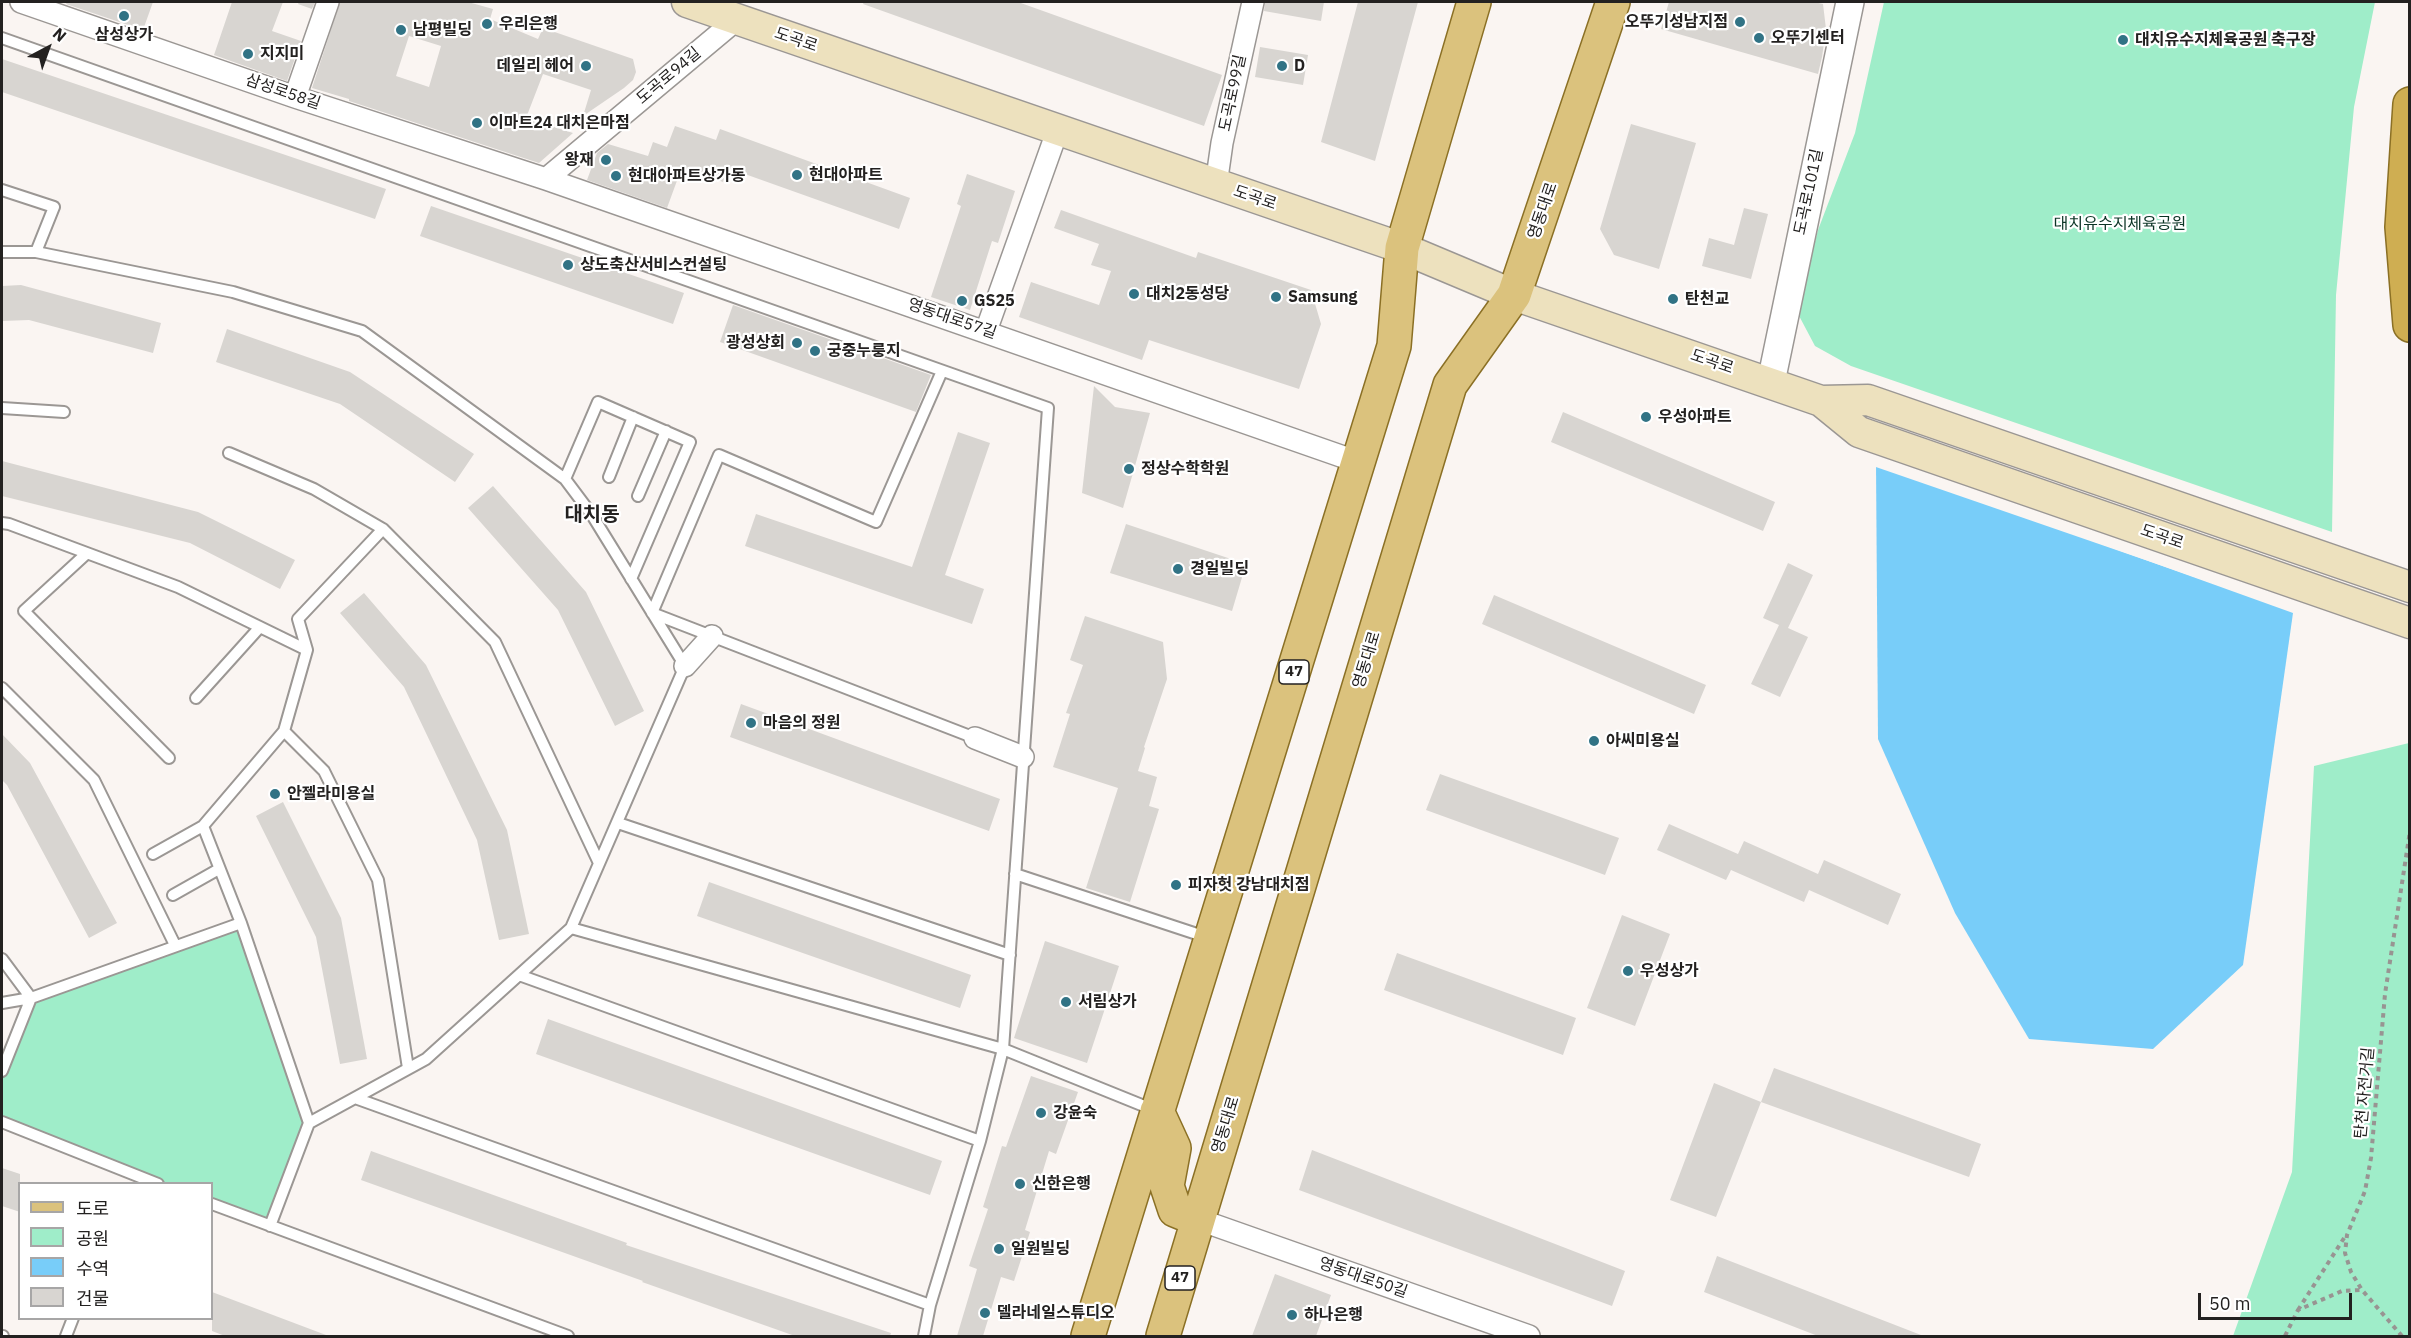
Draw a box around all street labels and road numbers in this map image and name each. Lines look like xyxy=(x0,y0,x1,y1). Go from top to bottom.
street label: 도곡로 xyxy=(772,24,820,56)
street label: 도곡로94길 xyxy=(633,44,705,108)
street label: 도곡로99길 xyxy=(1215,53,1251,133)
street label: 삼성로58길 xyxy=(243,70,323,114)
street label: 도곡로101길 xyxy=(1790,147,1828,237)
street label: 영동대로 xyxy=(1524,180,1562,242)
street label: 도곡로 xyxy=(1231,182,1279,214)
street label: 영동대로57길 xyxy=(905,295,999,343)
street label: 도곡로 xyxy=(1688,346,1736,378)
street label: 도곡로 xyxy=(2138,521,2186,553)
street label: 영동대로 xyxy=(1349,629,1385,691)
road number: 47 xyxy=(1279,660,1309,684)
street label: 탄천 자전거길 xyxy=(2351,1046,2379,1140)
street label: 영동대로 xyxy=(1208,1094,1244,1156)
street label: 영동대로50길 xyxy=(1316,1254,1410,1302)
road number: 47 xyxy=(1165,1266,1195,1290)

